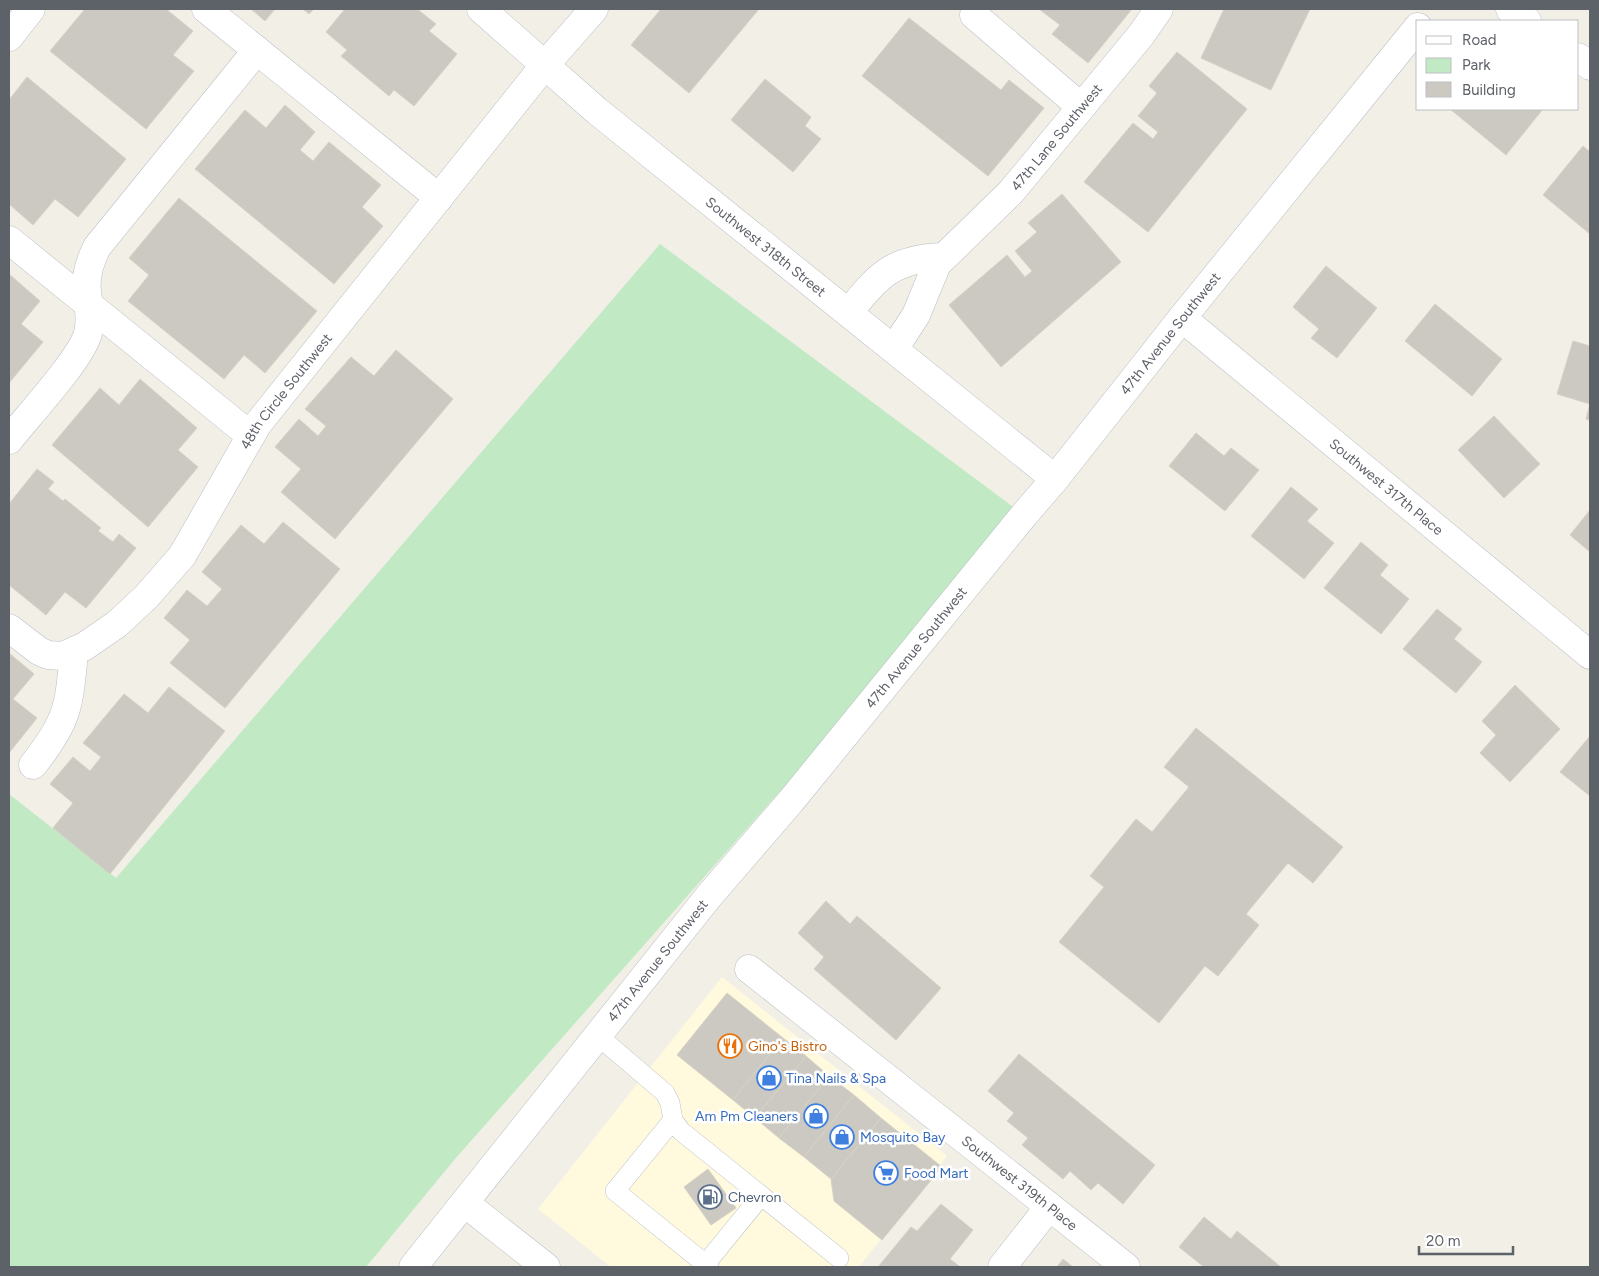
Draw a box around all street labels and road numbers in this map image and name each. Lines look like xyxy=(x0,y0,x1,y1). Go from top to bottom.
street label: 47th Lane Southwest xyxy=(1007,80,1106,194)
street label: Southwest 318th Street xyxy=(702,193,829,300)
street label: 47th Avenue Southwest xyxy=(1116,269,1224,398)
street label: 48th Circle Southwest xyxy=(236,330,335,452)
street label: Southwest 317th Place xyxy=(1326,435,1447,539)
street label: 47th Avenue Southwest xyxy=(862,583,970,712)
street label: 47th Avenue Southwest xyxy=(604,896,711,1025)
street label: Southwest 319th Place xyxy=(958,1132,1081,1234)

